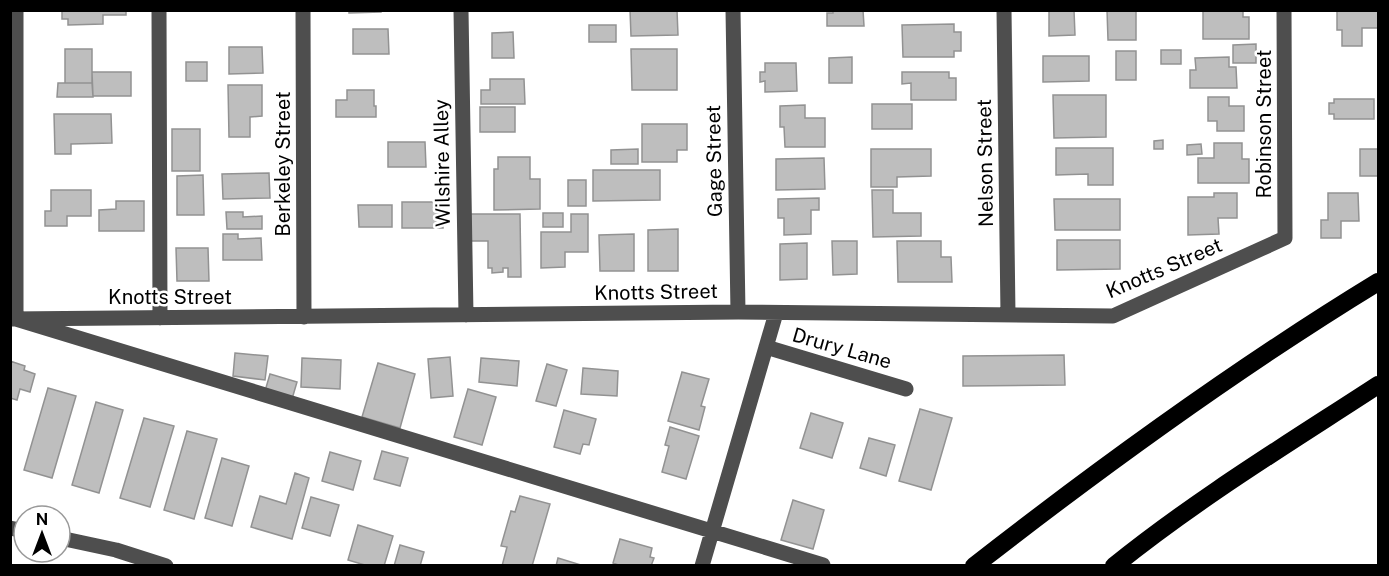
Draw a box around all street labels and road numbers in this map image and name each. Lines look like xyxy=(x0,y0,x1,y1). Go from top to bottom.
street label: Robinson Street xyxy=(1252,49,1276,199)
street label: Berkeley Street xyxy=(271,91,295,237)
street label: Wilshire Alley xyxy=(429,99,455,227)
street label: Nelson Street xyxy=(972,99,998,227)
street label: Gage Street xyxy=(701,105,727,217)
street label: Knotts Street xyxy=(1102,233,1226,303)
street label: Knotts Street xyxy=(594,279,718,305)
street label: Knotts Street xyxy=(108,285,232,309)
street label: Drury Lane xyxy=(790,322,894,374)

